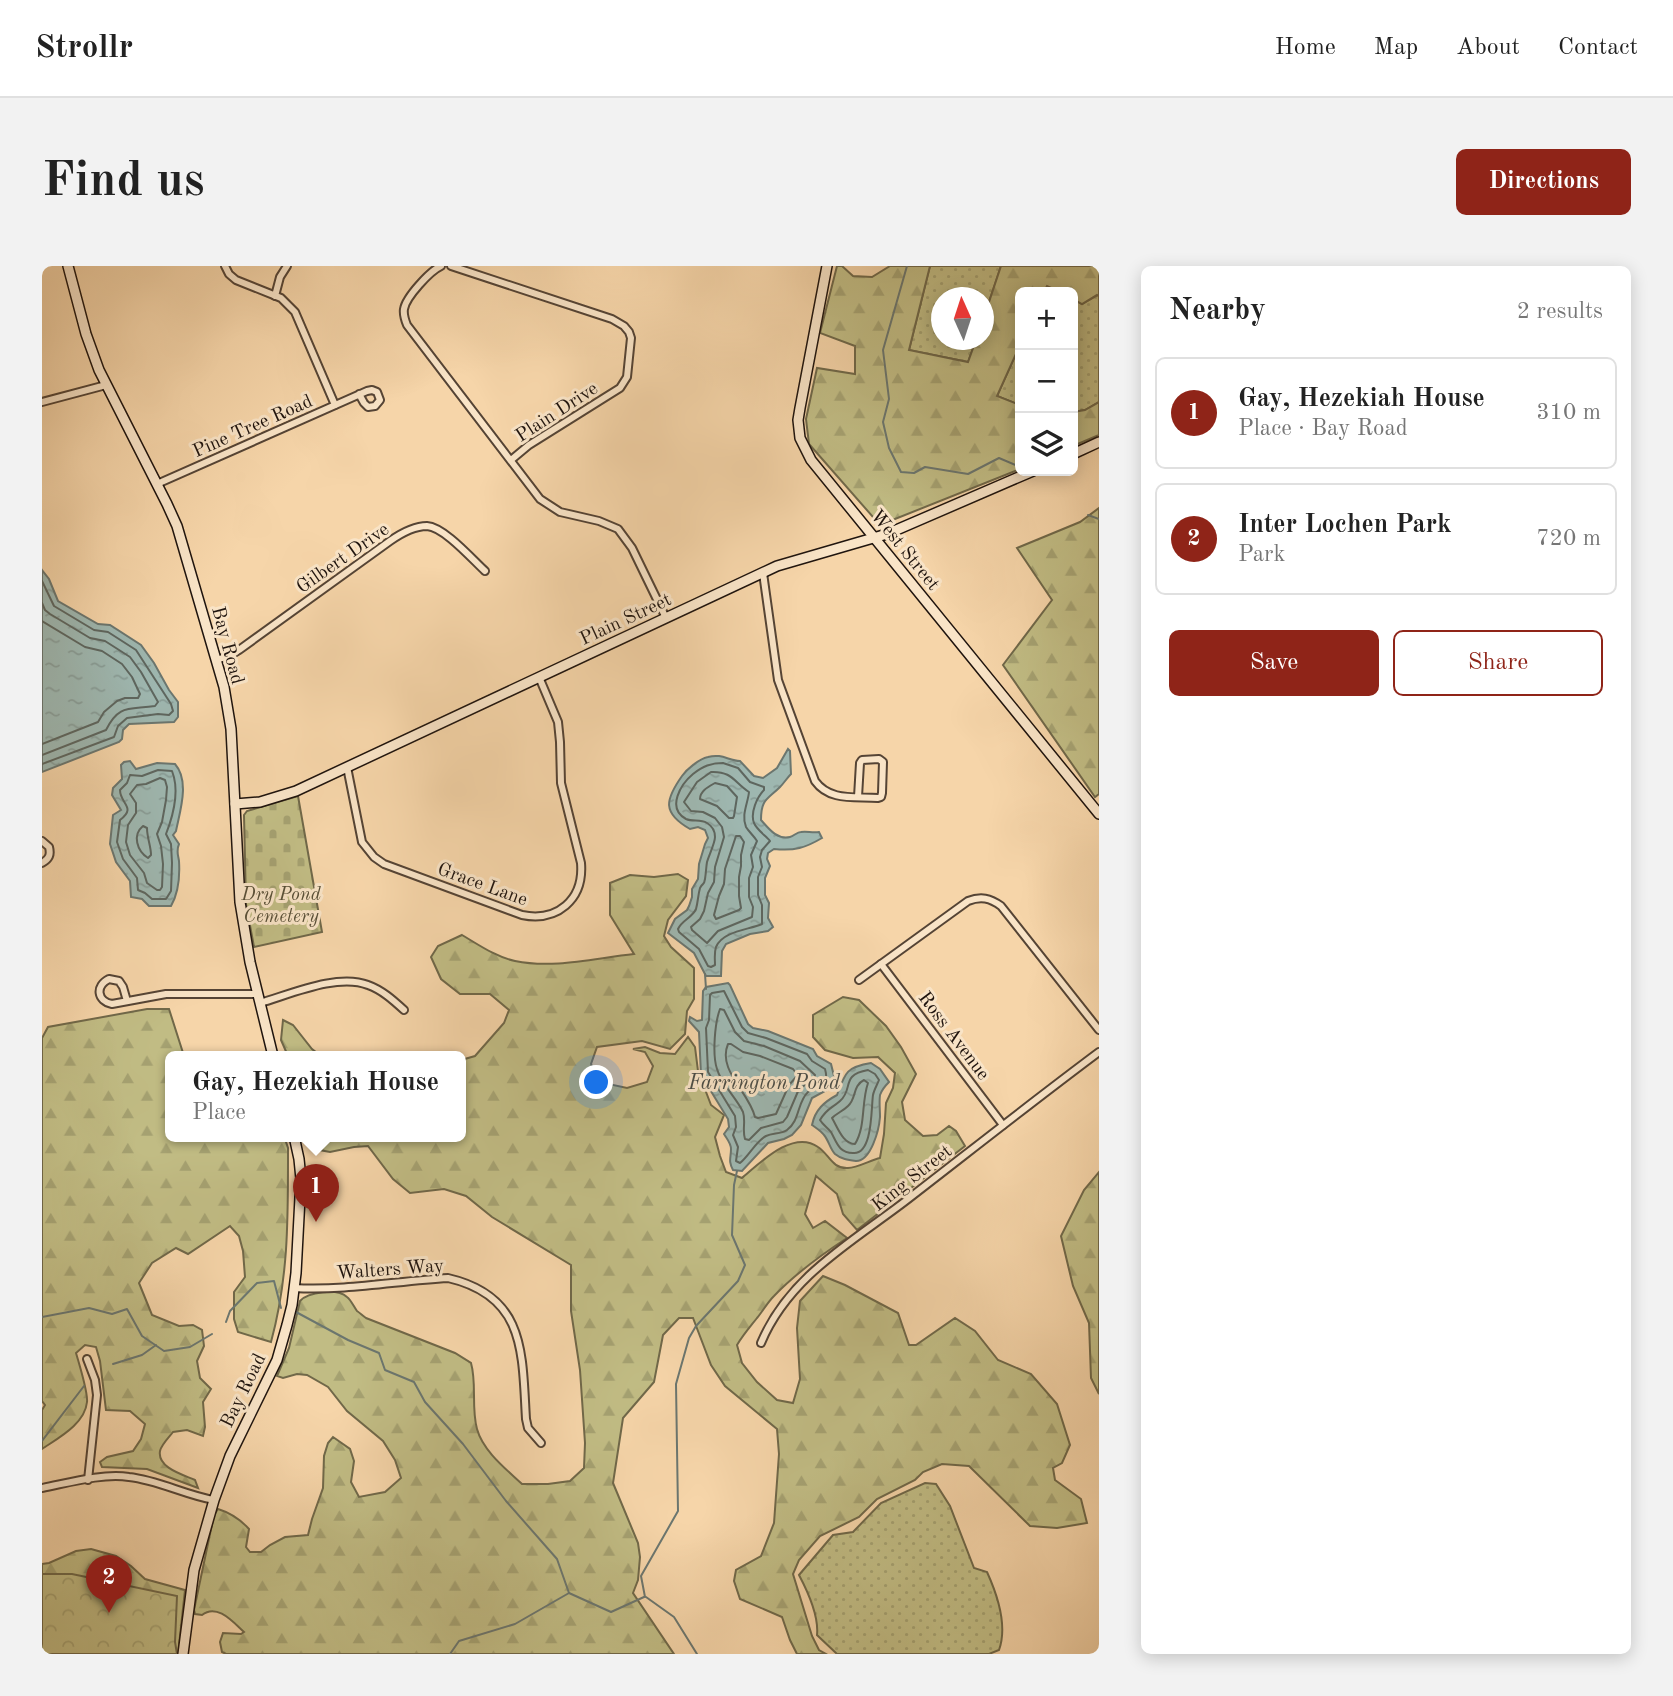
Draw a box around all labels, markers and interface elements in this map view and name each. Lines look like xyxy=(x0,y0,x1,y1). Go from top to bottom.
text: Strollr xyxy=(35,32,133,65)
text: Home xyxy=(1275,36,1336,60)
text: Map xyxy=(1374,36,1418,60)
text: About xyxy=(1456,36,1520,60)
text: Contact xyxy=(1558,36,1638,60)
button: Directions xyxy=(1456,149,1631,215)
text: Find us xyxy=(42,158,205,207)
north arrow xyxy=(931,287,994,350)
map controls xyxy=(1015,287,1078,476)
button: + xyxy=(1015,287,1078,350)
text: Nearby xyxy=(1169,296,1266,326)
text: 2 results xyxy=(1517,300,1603,323)
button: − xyxy=(1015,350,1078,413)
street label: Plain Drive xyxy=(513,380,602,447)
text: Gay, Hezekiah House xyxy=(1238,386,1485,412)
street label: Pine Tree Road xyxy=(190,392,316,462)
text: 1 xyxy=(1187,401,1201,424)
text: 310 m xyxy=(1536,401,1601,424)
button: layers xyxy=(1015,413,1078,476)
text: Place · Bay Road xyxy=(1238,417,1408,440)
street label: West Street xyxy=(866,507,942,595)
text: Inter Lochen Park xyxy=(1238,512,1452,538)
street label: Gilbert Drive xyxy=(294,520,393,598)
text: 2 xyxy=(1187,527,1201,550)
text: 720 m xyxy=(1536,527,1601,550)
text: Park xyxy=(1238,543,1285,566)
street label: Plain Street xyxy=(577,591,675,650)
street label: Bay Road xyxy=(207,605,246,687)
button: Save xyxy=(1169,630,1379,696)
button: Share xyxy=(1393,630,1603,696)
street label: Grace Lane xyxy=(435,860,530,910)
park label: Dry Pond Cemetery xyxy=(240,886,322,927)
street label: Ross Avenue xyxy=(914,989,992,1084)
popup xyxy=(165,1051,466,1142)
your location xyxy=(579,1065,613,1099)
text: Gay, Hezekiah House xyxy=(192,1070,439,1096)
water label: Farrington Pond xyxy=(687,1073,841,1094)
text: Place xyxy=(192,1101,246,1124)
street label: King Street xyxy=(869,1142,956,1216)
pin: 1 xyxy=(293,1164,339,1222)
street label: Walters Way xyxy=(336,1257,445,1284)
street label: Bay Road xyxy=(218,1351,270,1431)
pin: 2 xyxy=(86,1555,132,1613)

